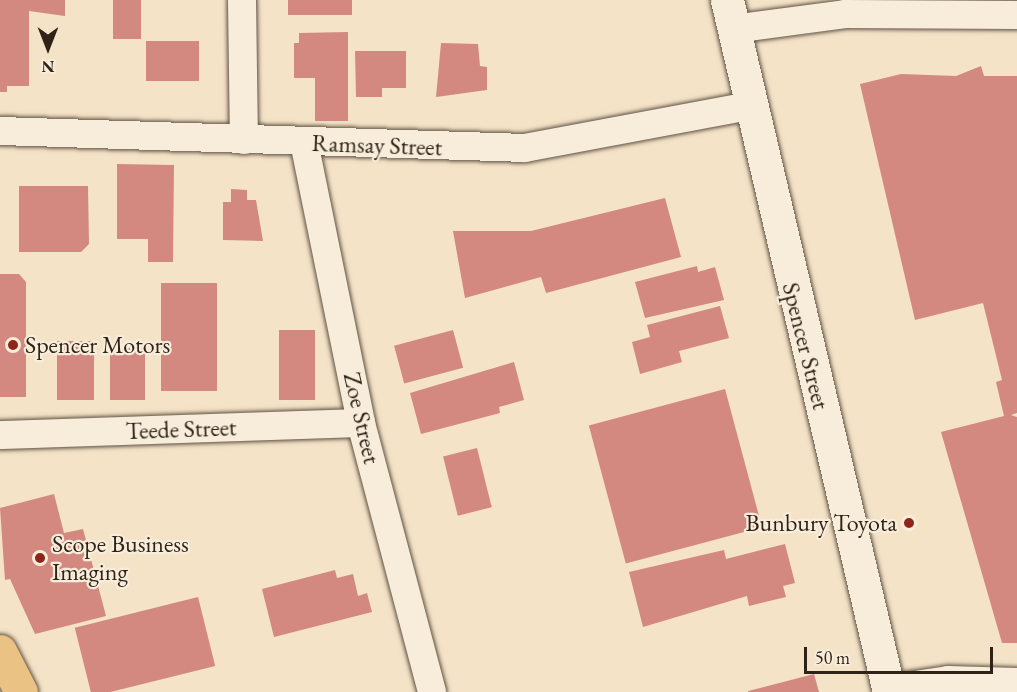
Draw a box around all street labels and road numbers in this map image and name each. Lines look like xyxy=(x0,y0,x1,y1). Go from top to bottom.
street label: Ramsay Street xyxy=(311,128,443,162)
street label: Spencer Street xyxy=(776,280,836,412)
street label: Zoe Street xyxy=(337,369,387,467)
street label: Teede Street xyxy=(125,413,237,445)

